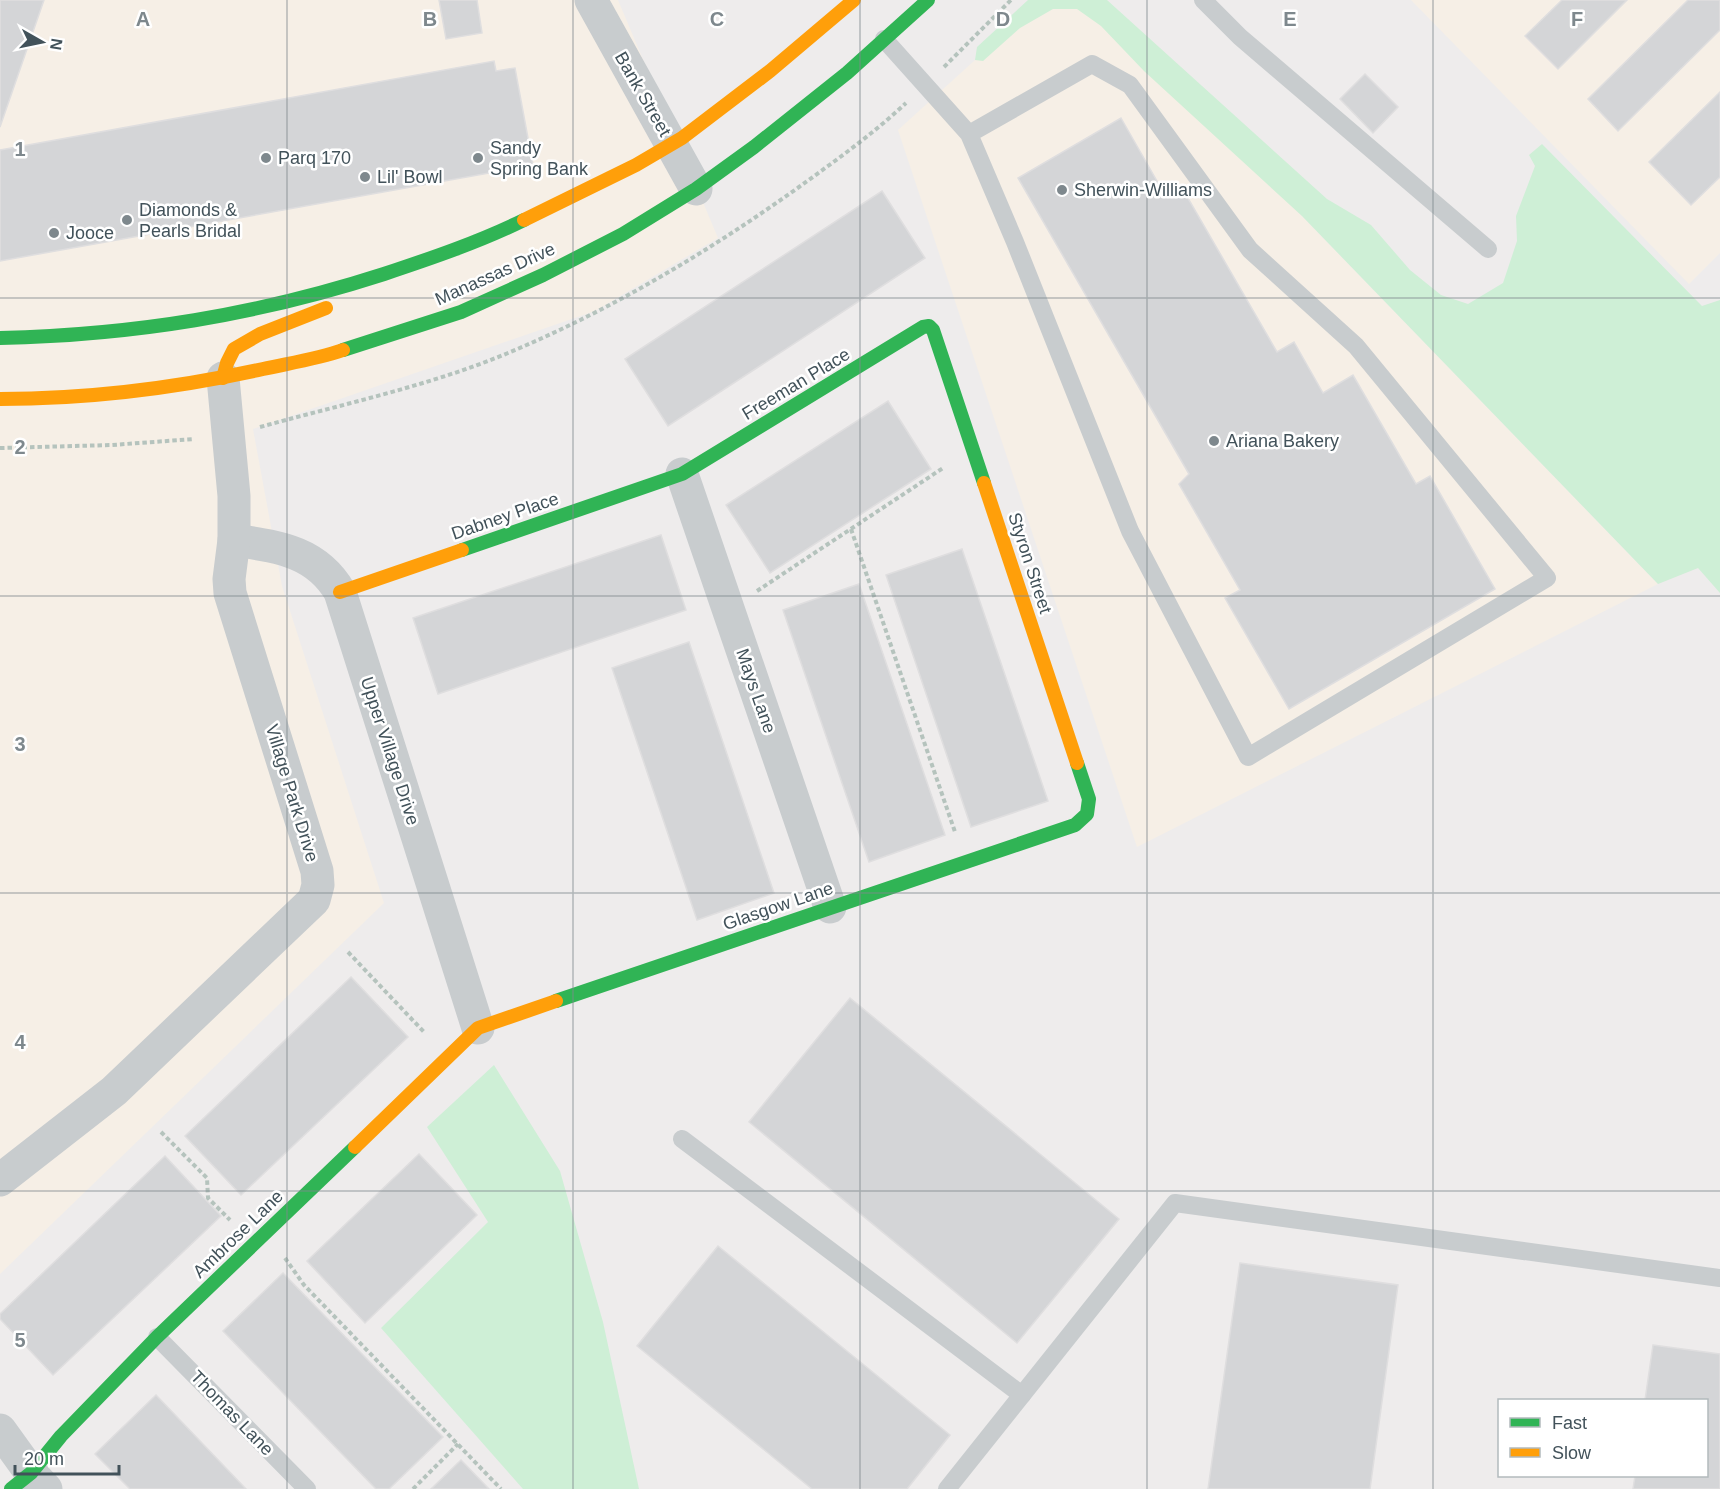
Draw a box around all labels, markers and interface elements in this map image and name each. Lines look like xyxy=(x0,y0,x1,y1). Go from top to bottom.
text: A xyxy=(136,8,150,30)
text: B xyxy=(423,8,437,30)
text: C xyxy=(710,8,724,30)
text: D xyxy=(996,8,1010,30)
text: E xyxy=(1283,8,1297,30)
text: F xyxy=(1571,8,1583,30)
north arrow xyxy=(12,12,72,72)
text: N xyxy=(47,37,66,51)
street label: Bank Street xyxy=(611,48,675,140)
text: 1 xyxy=(14,138,26,160)
place label: Sandy Spring Bank xyxy=(490,138,589,179)
place label: Parq 170 xyxy=(278,148,351,168)
marker: Parq 170 xyxy=(259,151,273,165)
marker: Sandy Spring Bank xyxy=(471,151,485,165)
place label: Lil' Bowl xyxy=(377,167,442,187)
marker: Lil' Bowl xyxy=(358,170,372,184)
place label: Sherwin-Williams xyxy=(1074,180,1212,200)
marker: Sherwin-Williams xyxy=(1055,183,1069,197)
place label: Diamonds & Pearls Bridal xyxy=(139,200,241,241)
marker: Diamonds & Pearls Bridal xyxy=(120,213,134,227)
place label: Jooce xyxy=(66,223,114,243)
marker: Jooce xyxy=(47,226,61,240)
street label: Manassas Drive xyxy=(432,239,558,309)
street label: Freeman Place xyxy=(739,344,853,424)
place label: Ariana Bakery xyxy=(1226,431,1339,451)
marker: Ariana Bakery xyxy=(1207,434,1221,448)
text: 2 xyxy=(14,436,26,458)
street label: Dabney Place xyxy=(449,488,561,544)
street label: Styron Street xyxy=(1004,510,1056,616)
street label: Mays Lane xyxy=(732,646,780,736)
street label: Upper Village Drive xyxy=(357,674,423,828)
street label: Village Park Drive xyxy=(262,722,322,864)
text: 3 xyxy=(14,733,26,755)
street label: Glasgow Lane xyxy=(720,878,836,934)
text: 4 xyxy=(14,1031,26,1053)
street label: Ambrose Lane xyxy=(189,1186,287,1282)
text: 5 xyxy=(14,1329,26,1351)
street label: Thomas Lane xyxy=(187,1366,277,1460)
legend xyxy=(1498,1399,1708,1477)
text: Fast xyxy=(1552,1413,1587,1433)
scale bar xyxy=(15,1438,118,1476)
text: Slow xyxy=(1552,1443,1592,1463)
text: 20 m xyxy=(24,1449,64,1469)

